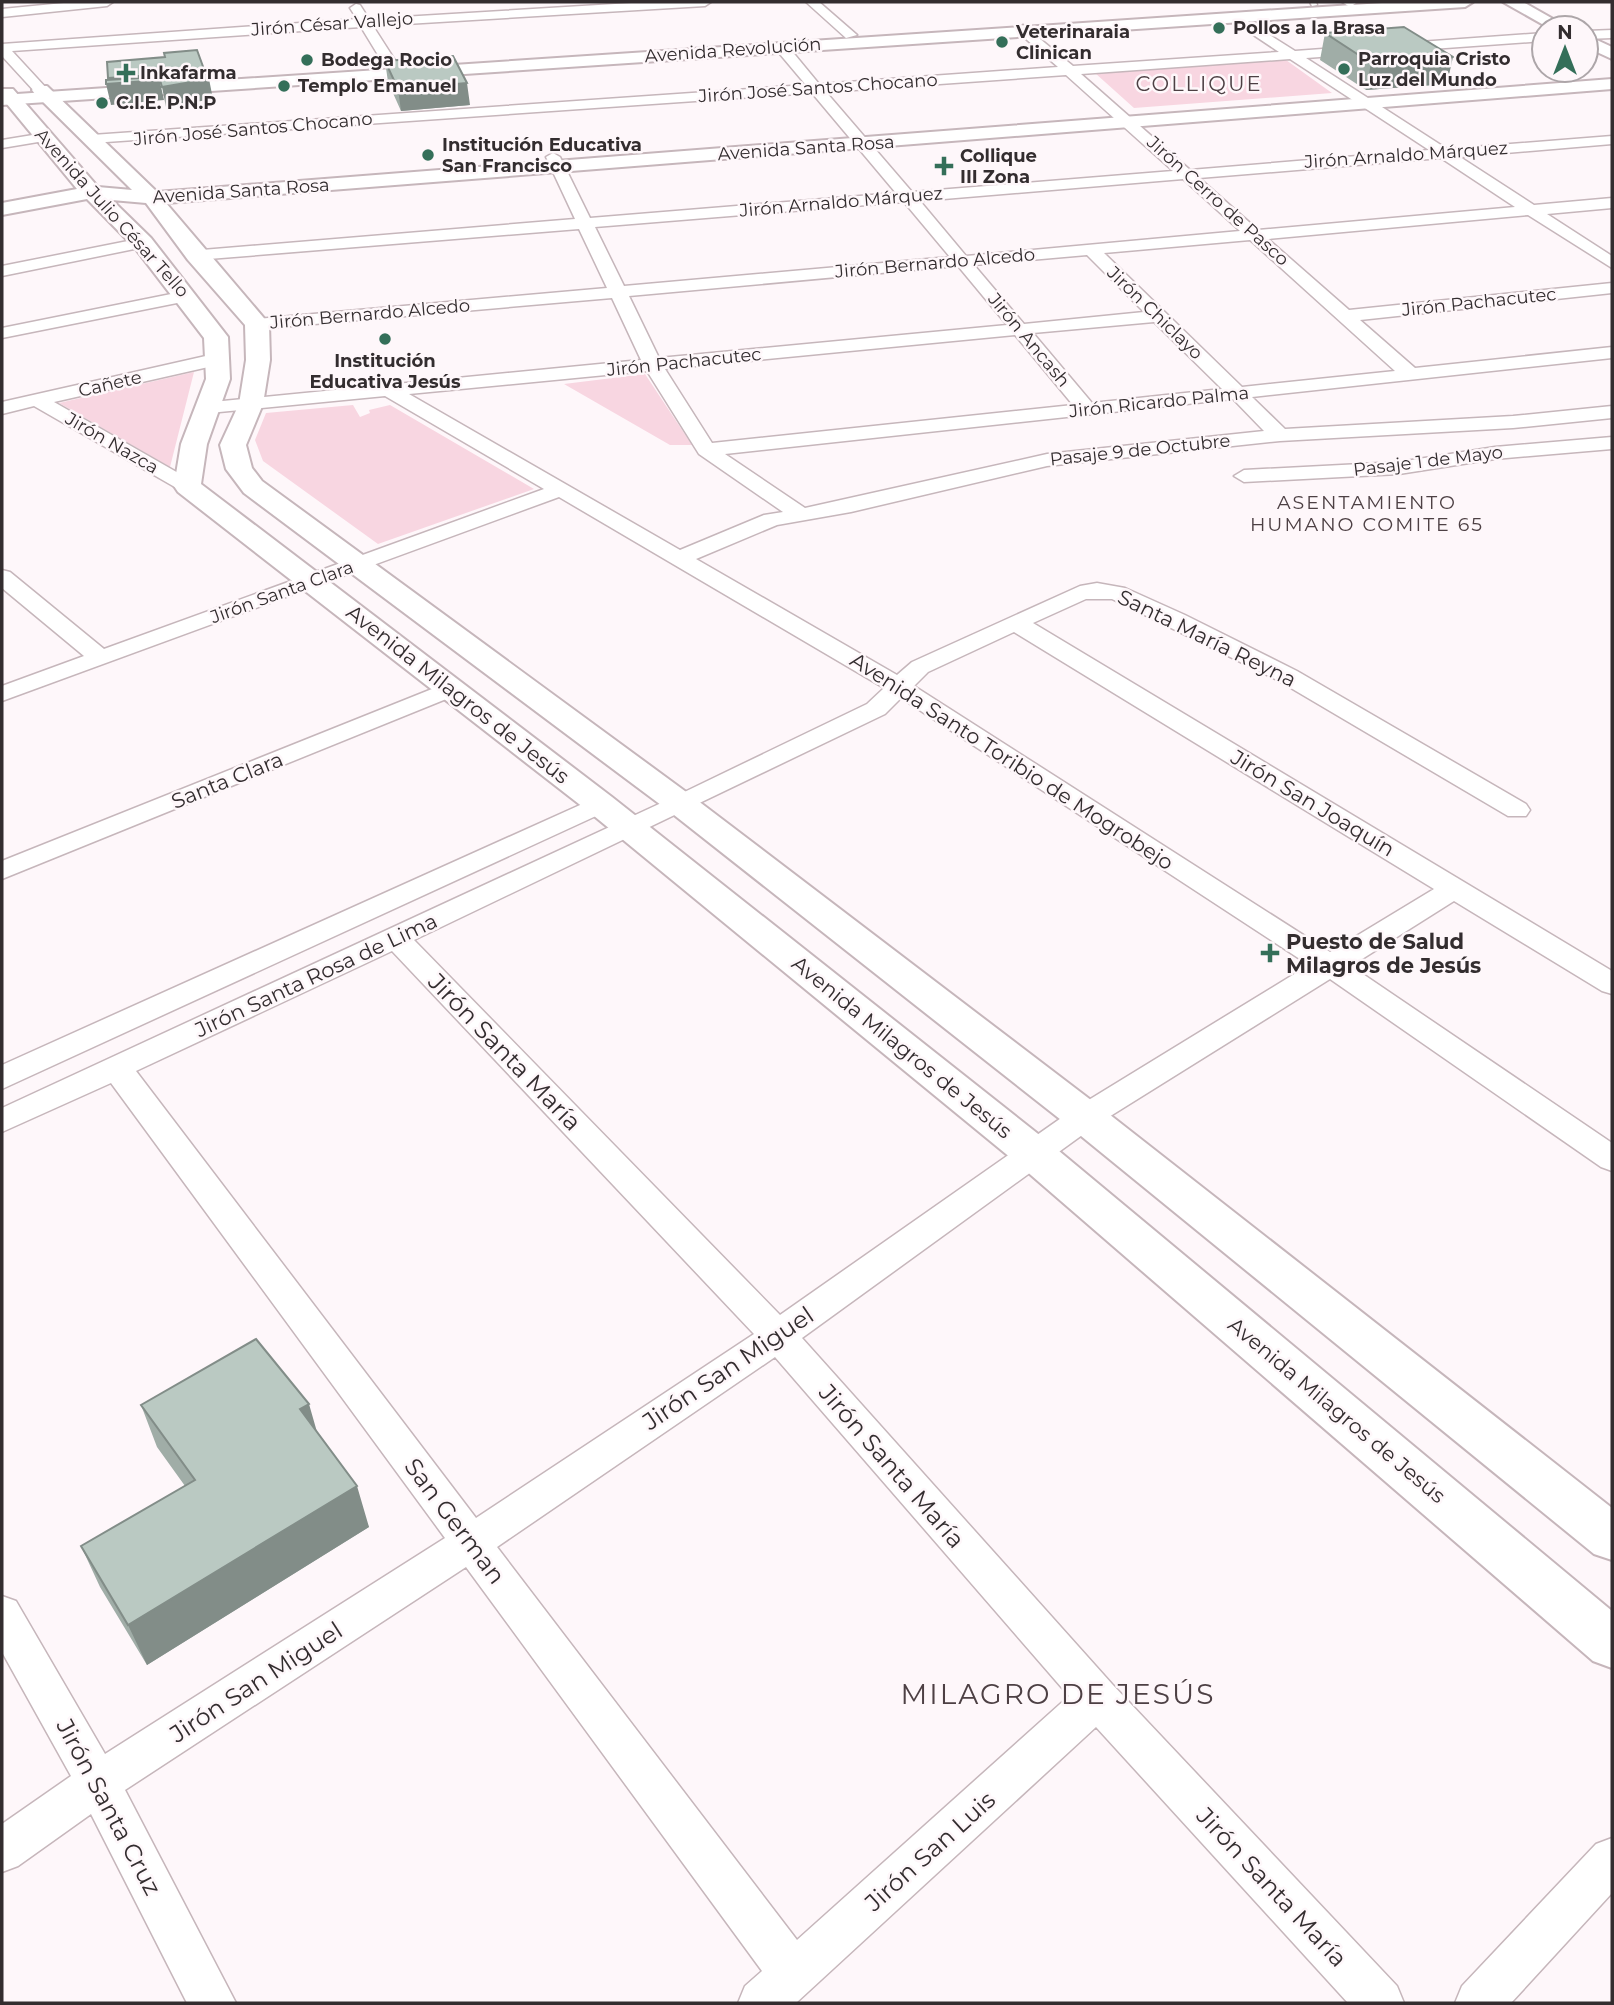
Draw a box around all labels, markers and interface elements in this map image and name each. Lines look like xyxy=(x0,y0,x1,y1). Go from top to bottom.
street label: Jirón César Vallejo xyxy=(249,7,414,41)
north arrow xyxy=(1530,14,1600,84)
place label: Pollos a la Brasa xyxy=(1233,17,1385,39)
marker: Pollos a la Brasa xyxy=(1211,20,1227,36)
place label: Veterinaraia Clinican xyxy=(1015,21,1130,64)
text: N xyxy=(1557,21,1573,44)
street label: Avenida Revolución xyxy=(644,33,822,67)
marker: Veterinaraia Clinican xyxy=(994,34,1010,50)
place label: Parroquia Cristo Luz del Mundo xyxy=(1358,48,1511,91)
place label: Bodega Rocio xyxy=(321,49,452,71)
marker: Bodega Rocio xyxy=(299,52,315,68)
marker: Parroquia Cristo Luz del Mundo xyxy=(1336,61,1352,77)
place label: Inkafarma xyxy=(140,62,237,84)
marker: Inkafarma xyxy=(118,65,134,81)
street label: Jirón José Santos Chocano xyxy=(697,69,938,107)
district label: COLLIQUE xyxy=(1135,71,1263,96)
place label: Templo Emanuel xyxy=(298,75,457,97)
marker: Templo Emanuel xyxy=(276,78,292,94)
place label: C.I.E. P.N.P xyxy=(116,92,217,114)
marker: C.I.E. P.N.P xyxy=(94,95,110,111)
street label: Jirón José Santos Chocano xyxy=(132,108,373,150)
street label: Avenida Julio César Tello xyxy=(30,124,194,302)
street label: Avenida Santa Rosa xyxy=(717,131,895,165)
street label: Jirón Cerro de Pasco xyxy=(1142,131,1294,271)
place label: Institución Educativa San Francisco xyxy=(442,134,642,177)
street label: Jirón Arnaldo Márquez xyxy=(1303,137,1508,173)
place label: Collique III Zona xyxy=(960,145,1037,188)
marker: Institución Educativa San Francisco xyxy=(420,147,436,163)
marker: Collique III Zona xyxy=(934,156,954,176)
street label: Avenida Santa Rosa xyxy=(152,174,330,208)
street label: Jirón Arnaldo Márquez xyxy=(737,182,944,222)
street label: Jirón Bernardo Alcedo xyxy=(833,243,1036,283)
street label: Jirón Chiclayo xyxy=(1102,261,1207,364)
street label: Jirón Pachacutec xyxy=(1400,283,1557,321)
street label: Jirón Ancash xyxy=(983,288,1075,391)
street label: Jirón Bernardo Alcedo xyxy=(268,294,471,334)
marker: Institución Educativa Jesús xyxy=(377,331,393,347)
street label: Jirón Pachacutec xyxy=(605,343,762,381)
place label: Institución Educativa Jesús xyxy=(310,350,461,393)
street label: Cañete xyxy=(76,366,144,402)
street label: Jirón Ricardo Palma xyxy=(1067,382,1250,422)
street label: Jirón Nazca xyxy=(61,407,163,479)
street label: Pasaje 9 de Octubre xyxy=(1049,430,1232,470)
street label: Pasaje 1 de Mayo xyxy=(1352,441,1504,481)
district label: ASENTAMIENTO HUMANO COMITE 65 xyxy=(1250,491,1484,536)
street label: Jirón Santa Clara xyxy=(207,556,356,628)
street label: Santa María Reyna xyxy=(1114,584,1300,692)
street label: Avenida Milagros de Jesús xyxy=(342,599,574,789)
street label: Avenida Santo Toribio de Mogrobejo xyxy=(846,647,1178,875)
street label: Jirón San Joaquín xyxy=(1226,744,1399,862)
street label: Santa Clara xyxy=(167,746,287,814)
street label: Jirón Santa Rosa de Lima xyxy=(190,908,441,1043)
place label: Puesto de Salud Milagros de Jesús xyxy=(1286,929,1481,978)
marker: Puesto de Salud Milagros de Jesús xyxy=(1260,943,1280,963)
street label: Avenida Milagros de Jesús xyxy=(787,951,1017,1143)
street label: Jirón Santa María xyxy=(422,967,587,1137)
street label: Jirón San Miguel xyxy=(636,1300,819,1436)
street label: Avenida Milagros de Jesús xyxy=(1223,1312,1451,1508)
street label: Jirón Santa María xyxy=(812,1377,971,1554)
street label: San German xyxy=(398,1452,512,1590)
street label: Jirón San Miguel xyxy=(164,1615,348,1749)
district label: MILAGRO DE JESÚS xyxy=(901,1677,1215,1711)
street label: Jirón Santa Cruz xyxy=(50,1713,168,1900)
street label: Jirón San Luis xyxy=(858,1785,1001,1918)
street label: Jirón Santa María xyxy=(1190,1801,1353,1973)

